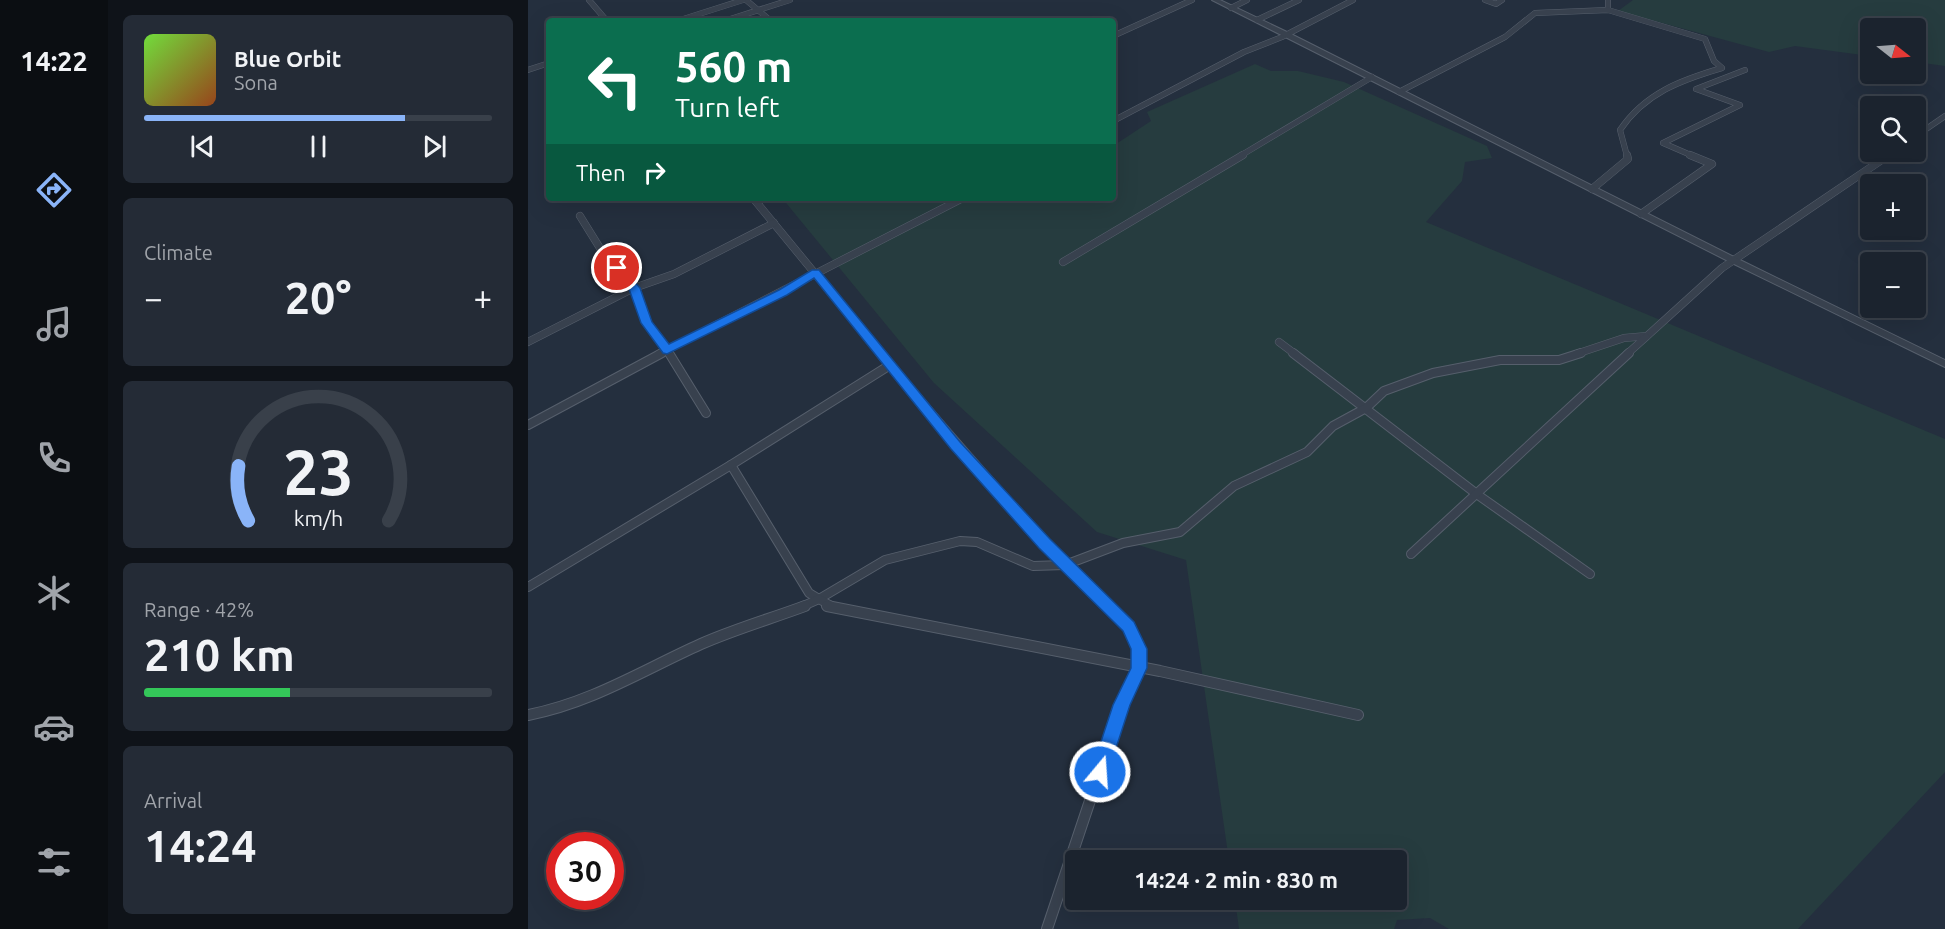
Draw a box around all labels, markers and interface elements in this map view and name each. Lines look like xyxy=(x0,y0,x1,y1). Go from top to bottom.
north arrow xyxy=(1860,18,1926,84)
map controls xyxy=(1860,18,1926,318)
icon: left xyxy=(576,42,654,120)
text: 560 m xyxy=(675,43,792,90)
text: 14:22 xyxy=(20,46,88,76)
text: Blue Orbit xyxy=(234,46,341,71)
text: Sona xyxy=(234,71,278,94)
text: Turn left xyxy=(675,92,779,122)
button: search xyxy=(1860,96,1926,162)
icon: previous xyxy=(186,130,219,163)
icon: pause xyxy=(302,130,335,163)
icon: next xyxy=(418,130,451,163)
icon: right xyxy=(638,156,671,189)
text: Then xyxy=(576,160,626,185)
icon: directions xyxy=(33,169,75,211)
button: + xyxy=(1860,174,1926,240)
text: Climate xyxy=(144,241,213,264)
pin xyxy=(591,242,642,293)
icon: arrive xyxy=(600,251,633,284)
button: − xyxy=(1860,252,1926,318)
text: 20° xyxy=(285,272,351,323)
text: − xyxy=(144,279,163,316)
text: + xyxy=(473,279,492,316)
icon: music xyxy=(33,303,75,345)
icon: phone xyxy=(33,437,75,479)
text: 23 xyxy=(283,438,353,508)
text: km/h xyxy=(293,507,343,531)
icon: climate xyxy=(33,572,75,614)
text: Range · 42% xyxy=(144,598,254,621)
text: 210 km xyxy=(144,629,295,680)
icon: car xyxy=(33,706,75,748)
position arrow xyxy=(1068,740,1132,804)
text: Arrival xyxy=(144,789,202,812)
text: 14:24 xyxy=(144,820,257,871)
speed limit sign: 30 xyxy=(546,832,624,910)
icon: filters xyxy=(33,841,75,883)
text: 14:24 · 2 min · 830 m xyxy=(1134,867,1338,892)

